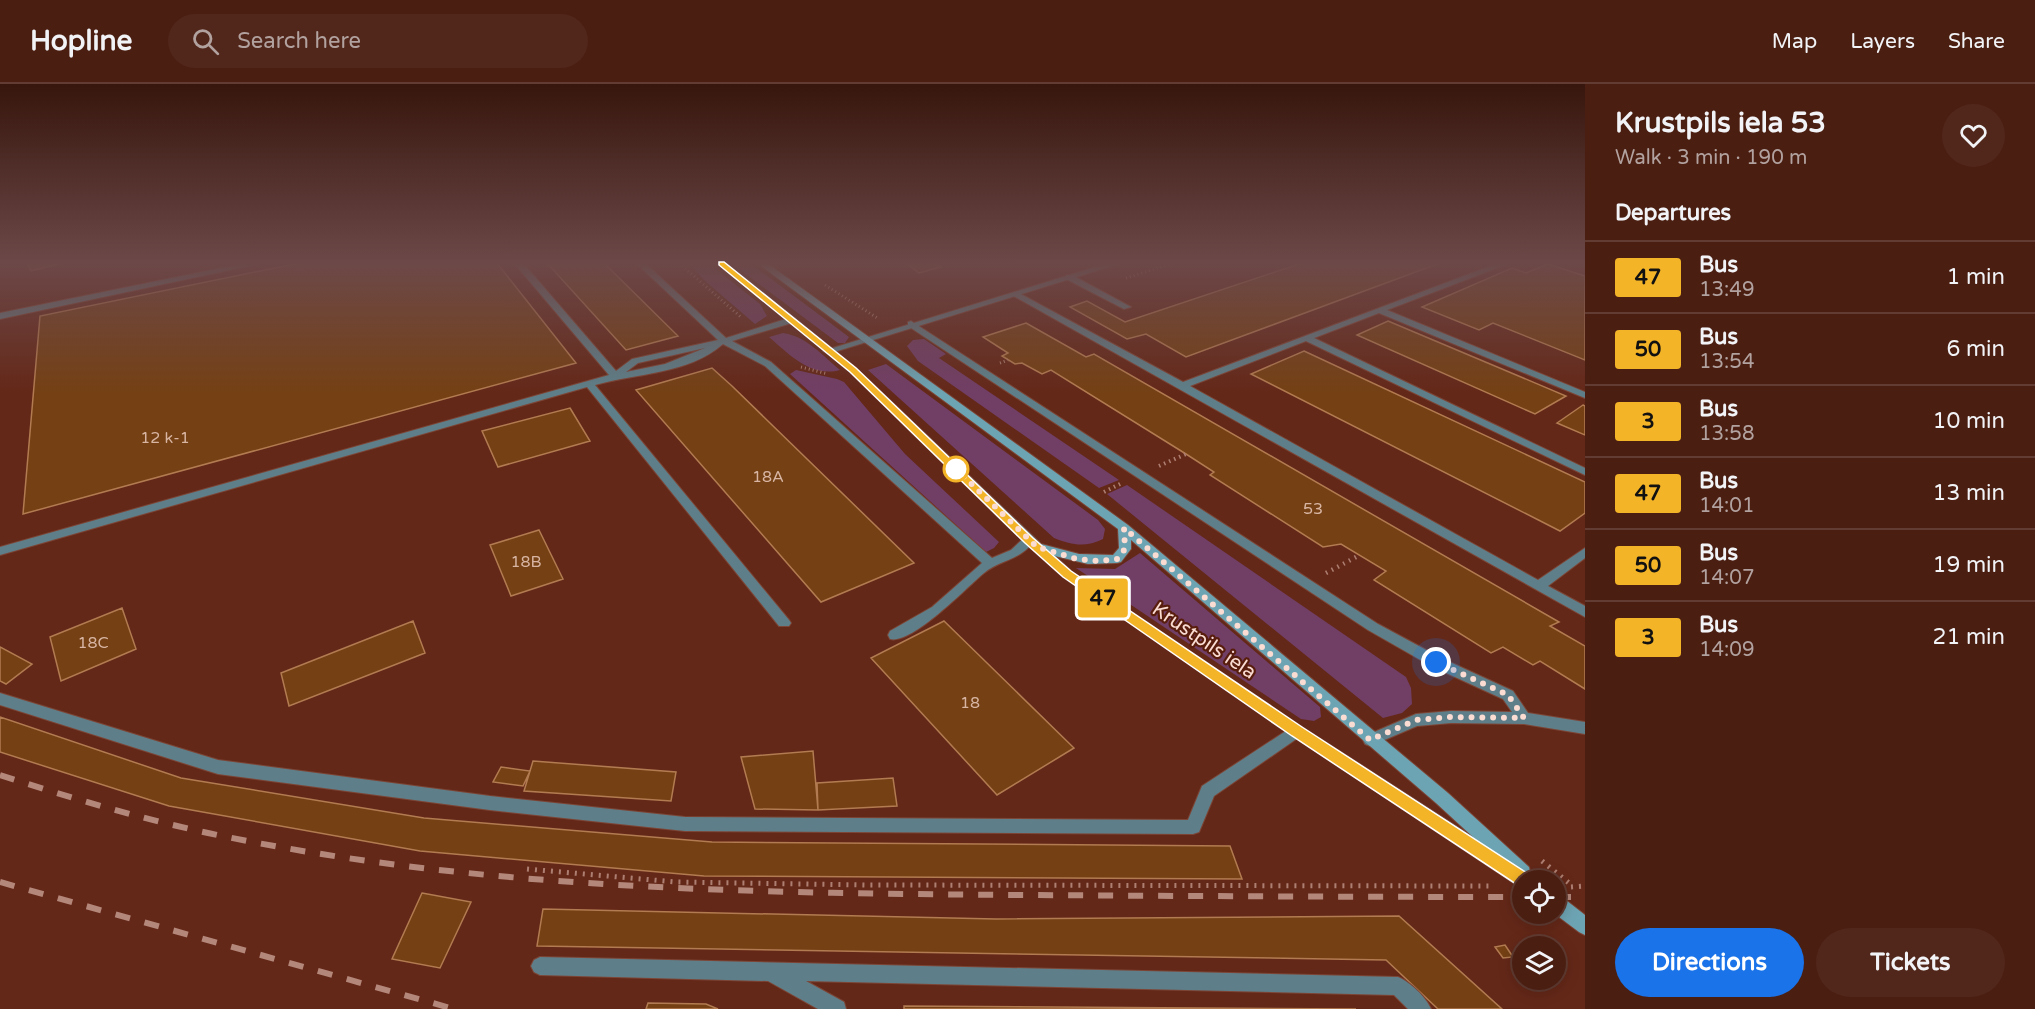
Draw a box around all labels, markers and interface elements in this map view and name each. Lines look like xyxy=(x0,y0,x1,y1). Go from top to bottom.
search box xyxy=(168,14,588,68)
text: Hopline xyxy=(30,24,132,58)
icon: search xyxy=(189,25,222,58)
text: Search here xyxy=(237,28,361,54)
text: Map xyxy=(1772,29,1817,54)
text: Layers xyxy=(1850,29,1915,54)
text: Share xyxy=(1948,29,2005,54)
button: heart xyxy=(1942,104,2005,167)
text: Krustpils iela 53 xyxy=(1615,106,1826,140)
text: Walk · 3 min · 190 m xyxy=(1615,146,1807,170)
text: Departures xyxy=(1615,200,1731,226)
text: Bus xyxy=(1699,252,1738,278)
text: 1 min xyxy=(1946,264,2005,290)
text: 47 xyxy=(1635,265,1661,290)
text: 13:49 xyxy=(1699,278,1754,302)
text: Bus xyxy=(1699,324,1738,350)
text: 6 min xyxy=(1946,336,2005,362)
text: 50 xyxy=(1635,337,1661,362)
text: 13:54 xyxy=(1699,350,1754,374)
text: Bus xyxy=(1699,396,1738,422)
text: 10 min xyxy=(1933,408,2005,434)
text: 3 xyxy=(1641,409,1655,434)
text: 13:58 xyxy=(1699,422,1754,446)
house number: 12 k-1 xyxy=(140,428,190,448)
unlabelled marker xyxy=(943,456,969,482)
house number: 18A xyxy=(752,467,784,487)
text: Bus xyxy=(1699,468,1738,494)
text: 13 min xyxy=(1933,480,2005,506)
text: 47 xyxy=(1635,481,1661,506)
text: 14:01 xyxy=(1699,494,1754,518)
house number: 53 xyxy=(1303,499,1323,519)
text: Bus xyxy=(1699,540,1738,566)
house number: 18B xyxy=(510,552,542,572)
text: 19 min xyxy=(1933,552,2005,578)
text: 50 xyxy=(1635,553,1661,578)
text: 14:07 xyxy=(1699,566,1754,590)
line badge: 47 xyxy=(1076,578,1130,618)
text: 47 xyxy=(1090,586,1116,611)
street label: Krustpils iela xyxy=(1147,597,1261,685)
text: Bus xyxy=(1699,612,1738,638)
text: 21 min xyxy=(1933,624,2005,650)
text: 3 xyxy=(1641,625,1655,650)
house number: 18C xyxy=(77,633,109,653)
text: 14:09 xyxy=(1699,638,1754,662)
your location xyxy=(1421,647,1451,677)
house number: 18 xyxy=(960,693,980,713)
map controls xyxy=(1512,870,1566,990)
button: locate xyxy=(1512,870,1566,924)
button: Directions xyxy=(1615,928,1804,997)
button: Tickets xyxy=(1816,928,2005,997)
button: layers xyxy=(1512,936,1566,990)

